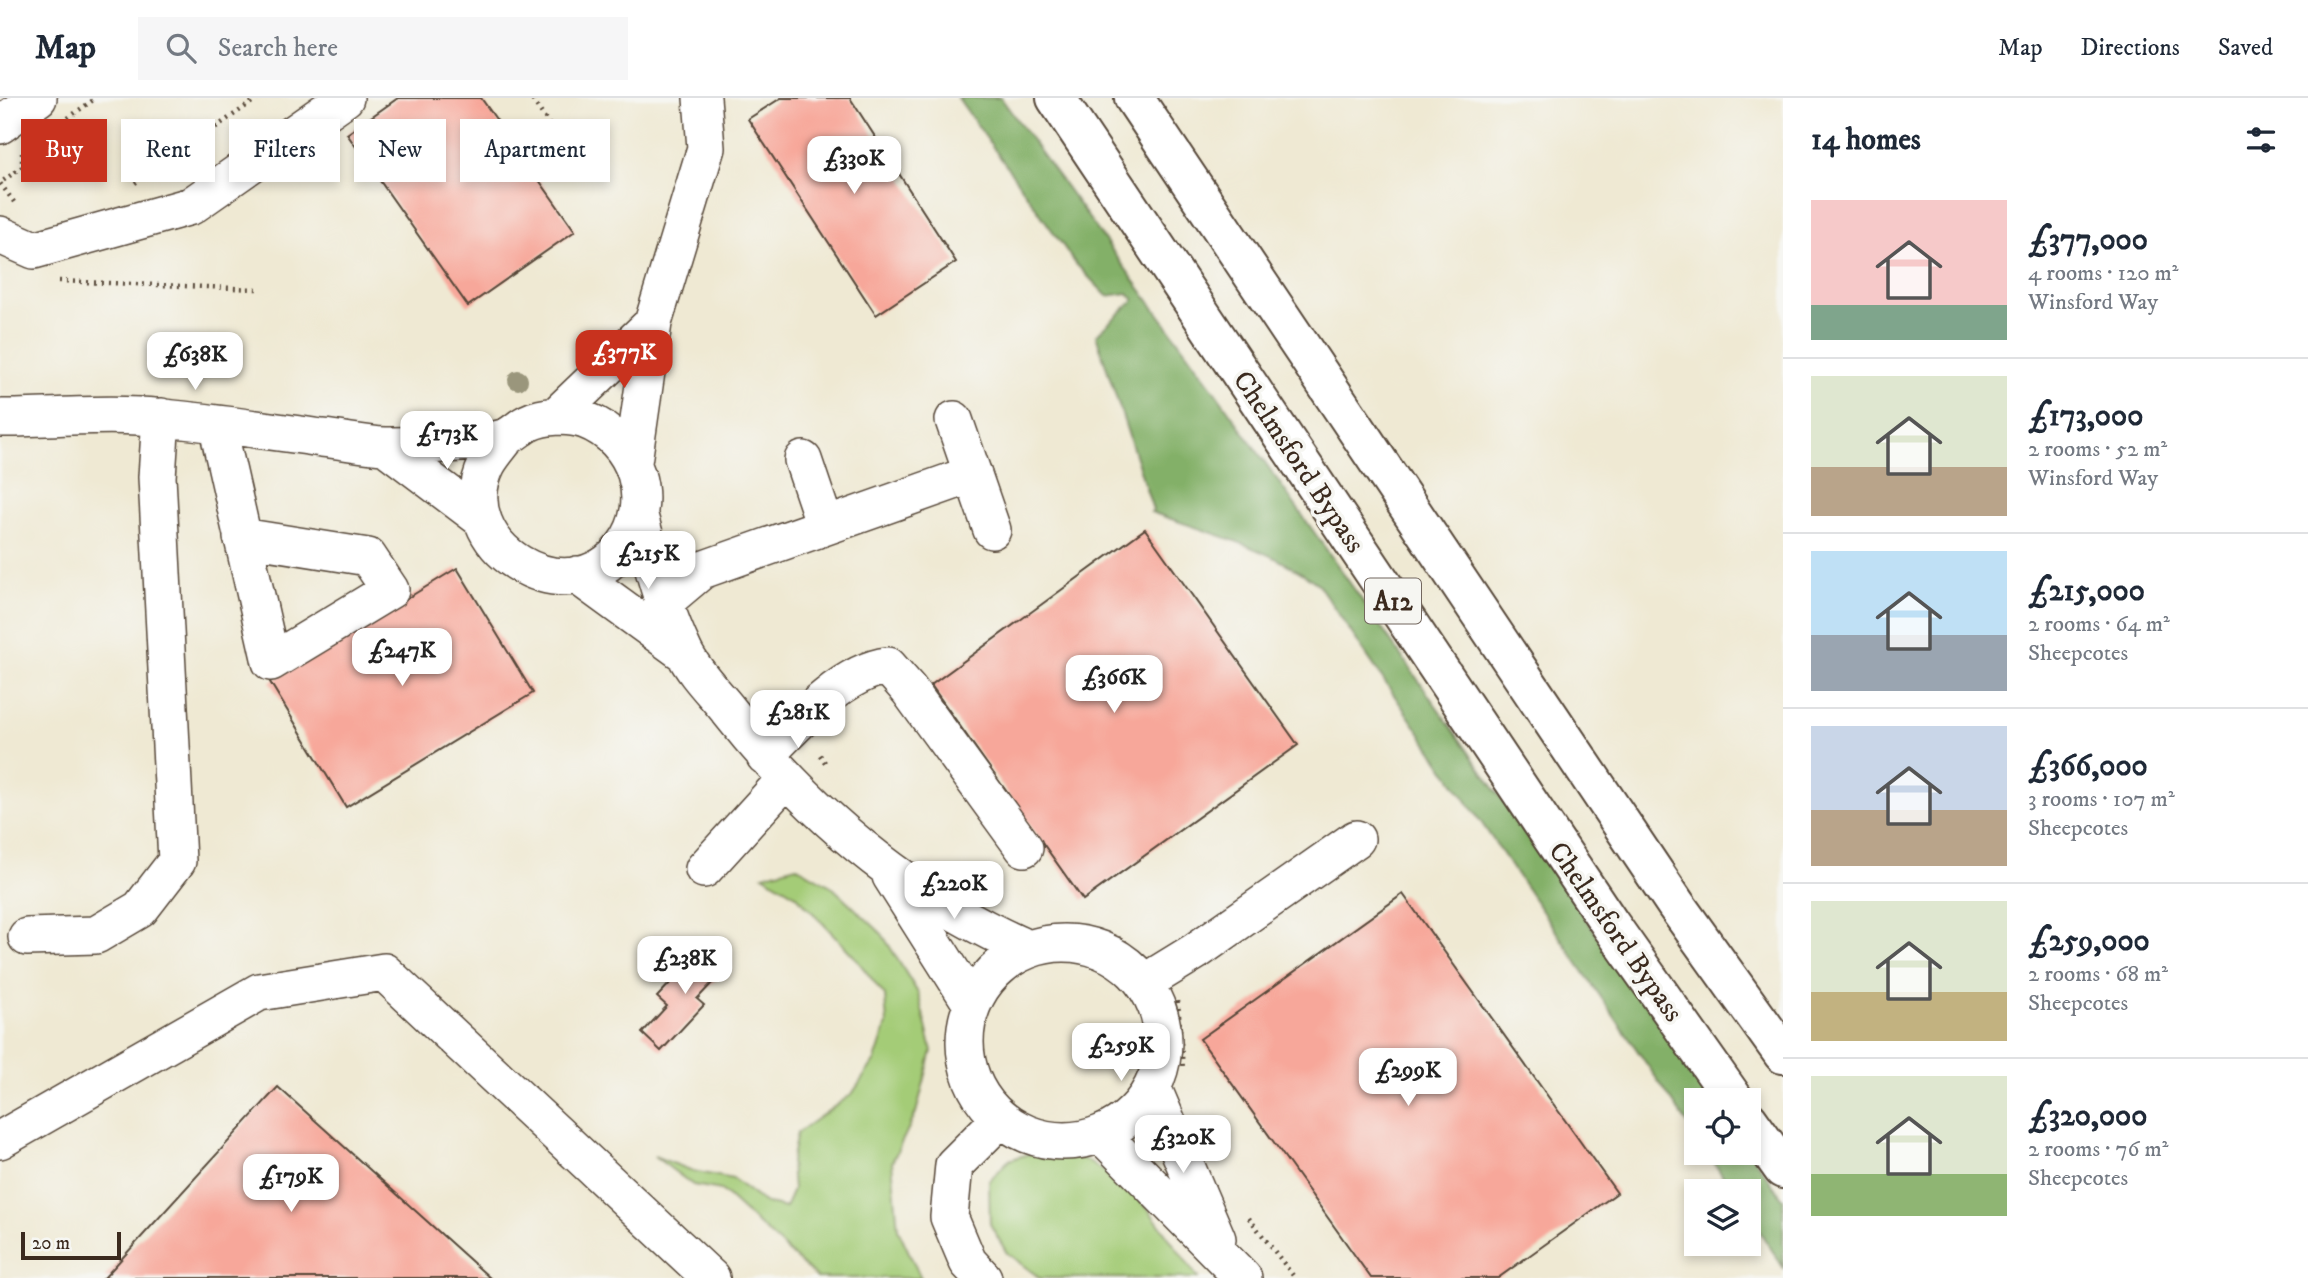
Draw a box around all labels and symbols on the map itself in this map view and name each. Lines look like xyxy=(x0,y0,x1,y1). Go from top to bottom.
pin: £330K xyxy=(805,136,903,196)
pin: £377K xyxy=(575,330,673,390)
pin: £638K xyxy=(146,332,244,392)
street label: Chelmsford Bypass xyxy=(1225,364,1373,559)
pin: £173K xyxy=(398,412,496,471)
pin: £215K xyxy=(599,532,697,591)
road number: A12 xyxy=(1365,579,1421,624)
pin: £247K xyxy=(353,628,451,688)
pin: £366K xyxy=(1065,656,1163,715)
pin: £281K xyxy=(749,690,847,750)
street label: Chelmsford Bypass xyxy=(1541,835,1691,1029)
pin: £220K xyxy=(905,862,1003,921)
pin: £238K xyxy=(636,936,734,996)
pin: £259K xyxy=(1072,1024,1170,1083)
pin: £299K xyxy=(1359,1048,1457,1108)
pin: £320K xyxy=(1134,1116,1232,1175)
pin: £179K xyxy=(242,1154,340,1214)
scale bar xyxy=(21,1229,121,1261)

